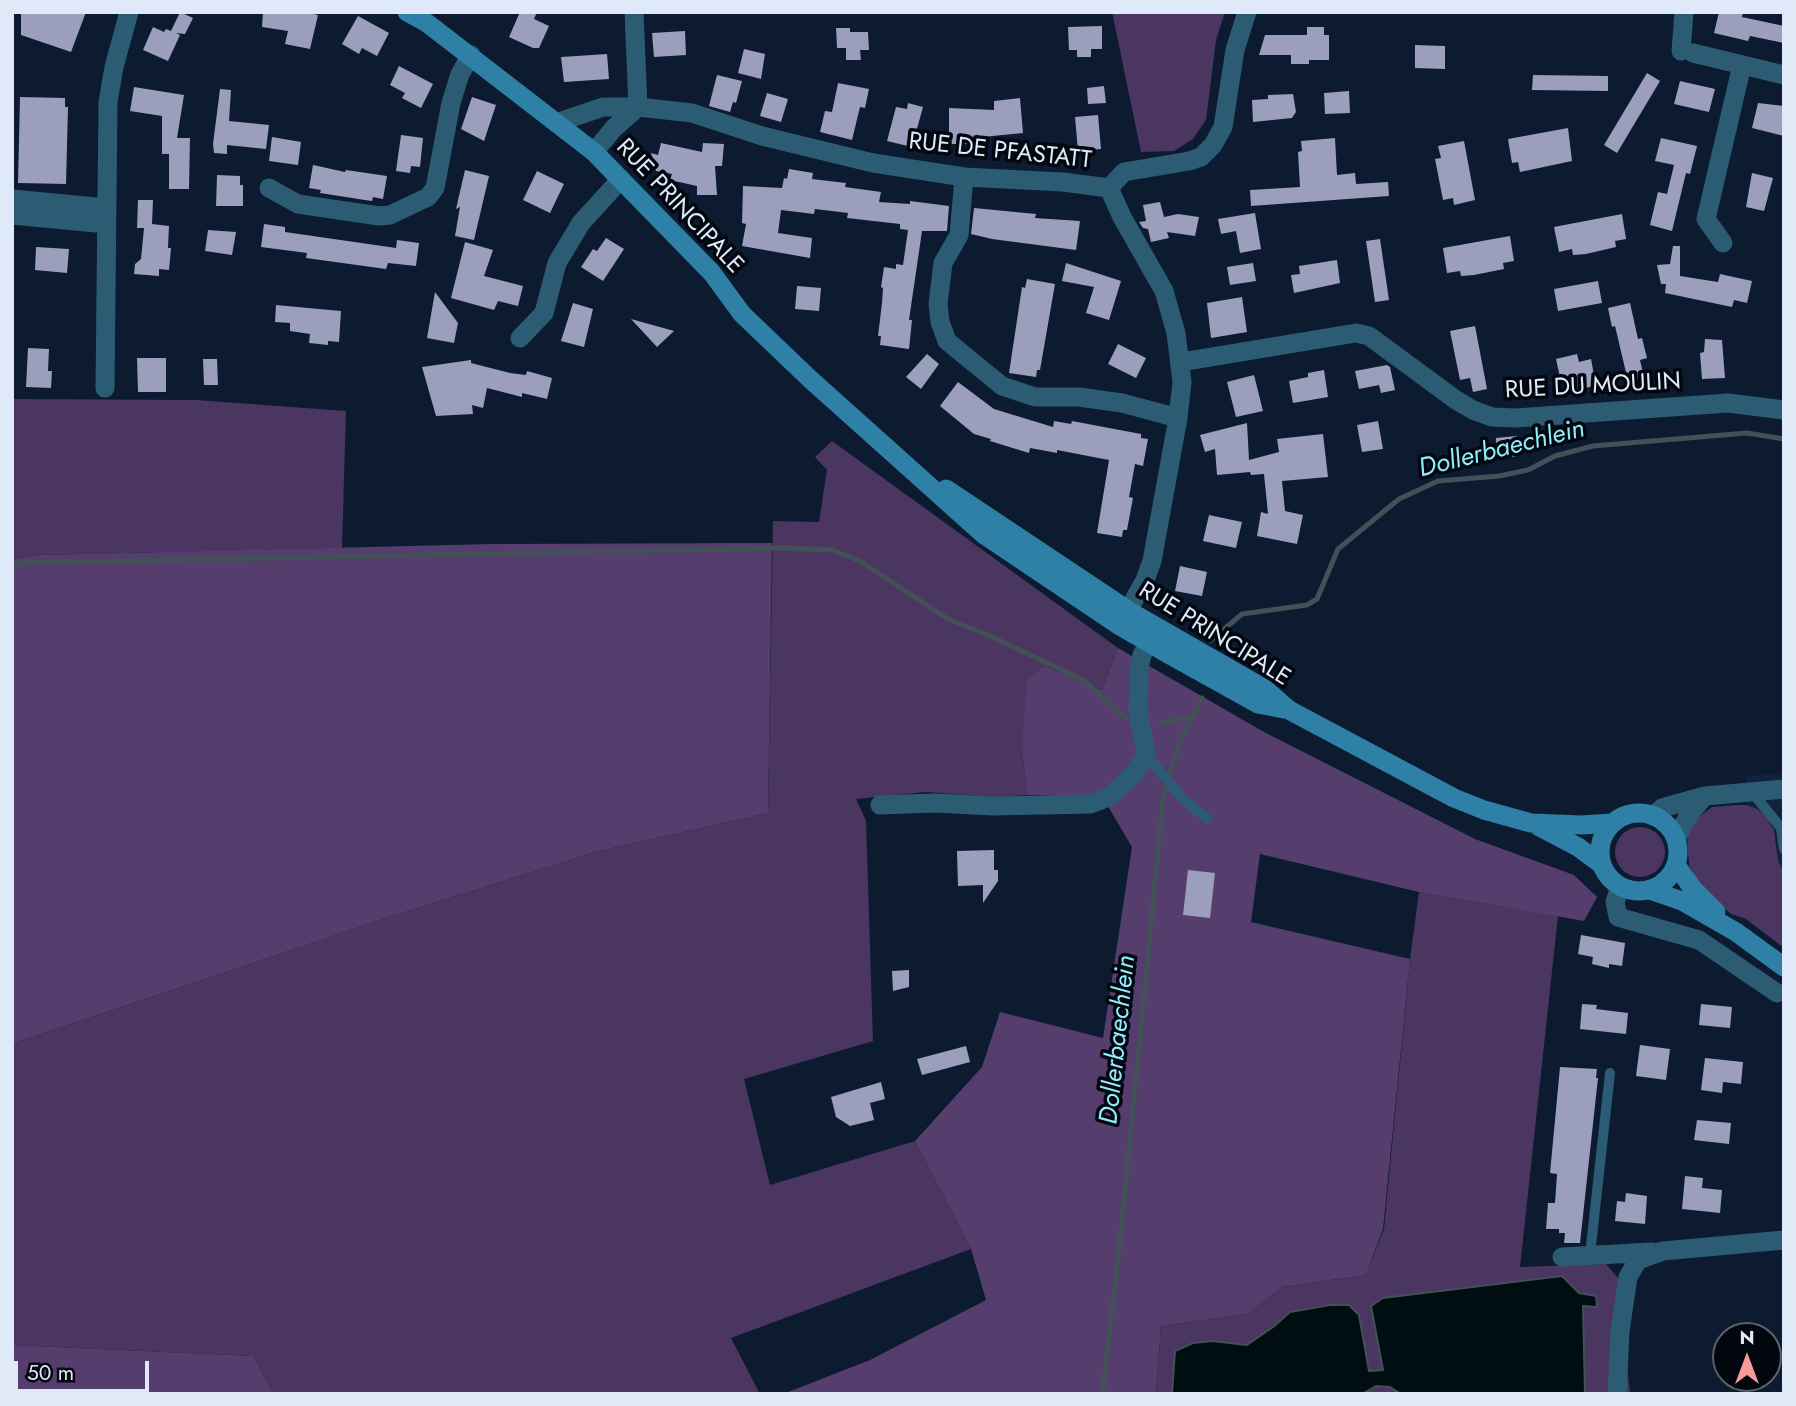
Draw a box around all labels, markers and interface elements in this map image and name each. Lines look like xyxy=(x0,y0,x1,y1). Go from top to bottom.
street label: RUE DE PFASTATT xyxy=(907,128,1093,176)
street label: RUE PRINCIPALE xyxy=(609,134,749,280)
street label: RUE DU MOULIN xyxy=(1504,368,1682,406)
water label: Dollerbaechlein xyxy=(1416,414,1588,486)
street label: RUE PRINCIPALE xyxy=(1133,577,1295,693)
water label: Dollerbaechlein xyxy=(1095,954,1143,1126)
north arrow xyxy=(1712,1322,1782,1392)
text: N xyxy=(1739,1324,1755,1351)
scale bar xyxy=(18,1346,152,1390)
text: 50 m xyxy=(27,1358,74,1388)

